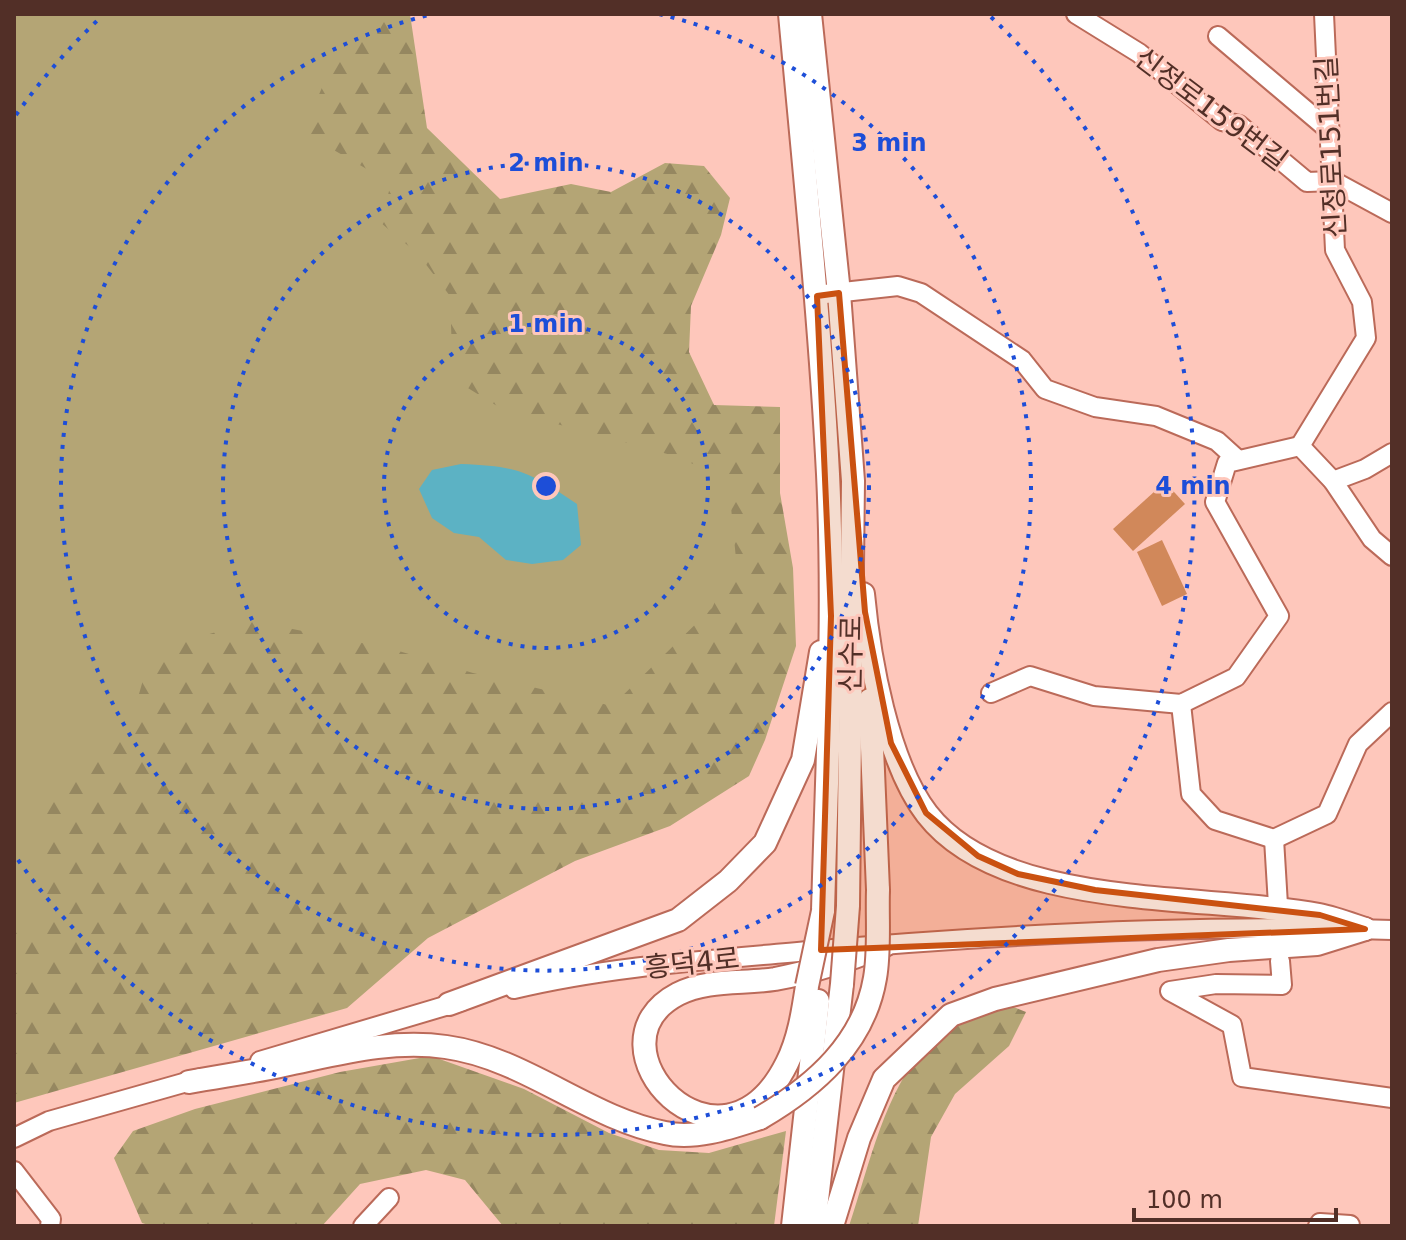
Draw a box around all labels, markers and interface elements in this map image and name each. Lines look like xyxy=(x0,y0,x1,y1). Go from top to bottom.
street label: 신정로159번길 xyxy=(1128,41,1294,177)
street label: 신정로151번길 xyxy=(1310,55,1352,239)
text: 3 min xyxy=(851,129,927,157)
text: 2 min xyxy=(508,149,584,177)
text: 1 min xyxy=(508,310,584,338)
centre of rings xyxy=(532,472,560,500)
text: 4 min xyxy=(1155,472,1231,500)
street label: 신수로 xyxy=(834,615,868,693)
street label: 흥덕4로 xyxy=(643,942,741,984)
scale bar xyxy=(1134,1172,1336,1222)
text: 100 m xyxy=(1146,1186,1223,1214)

